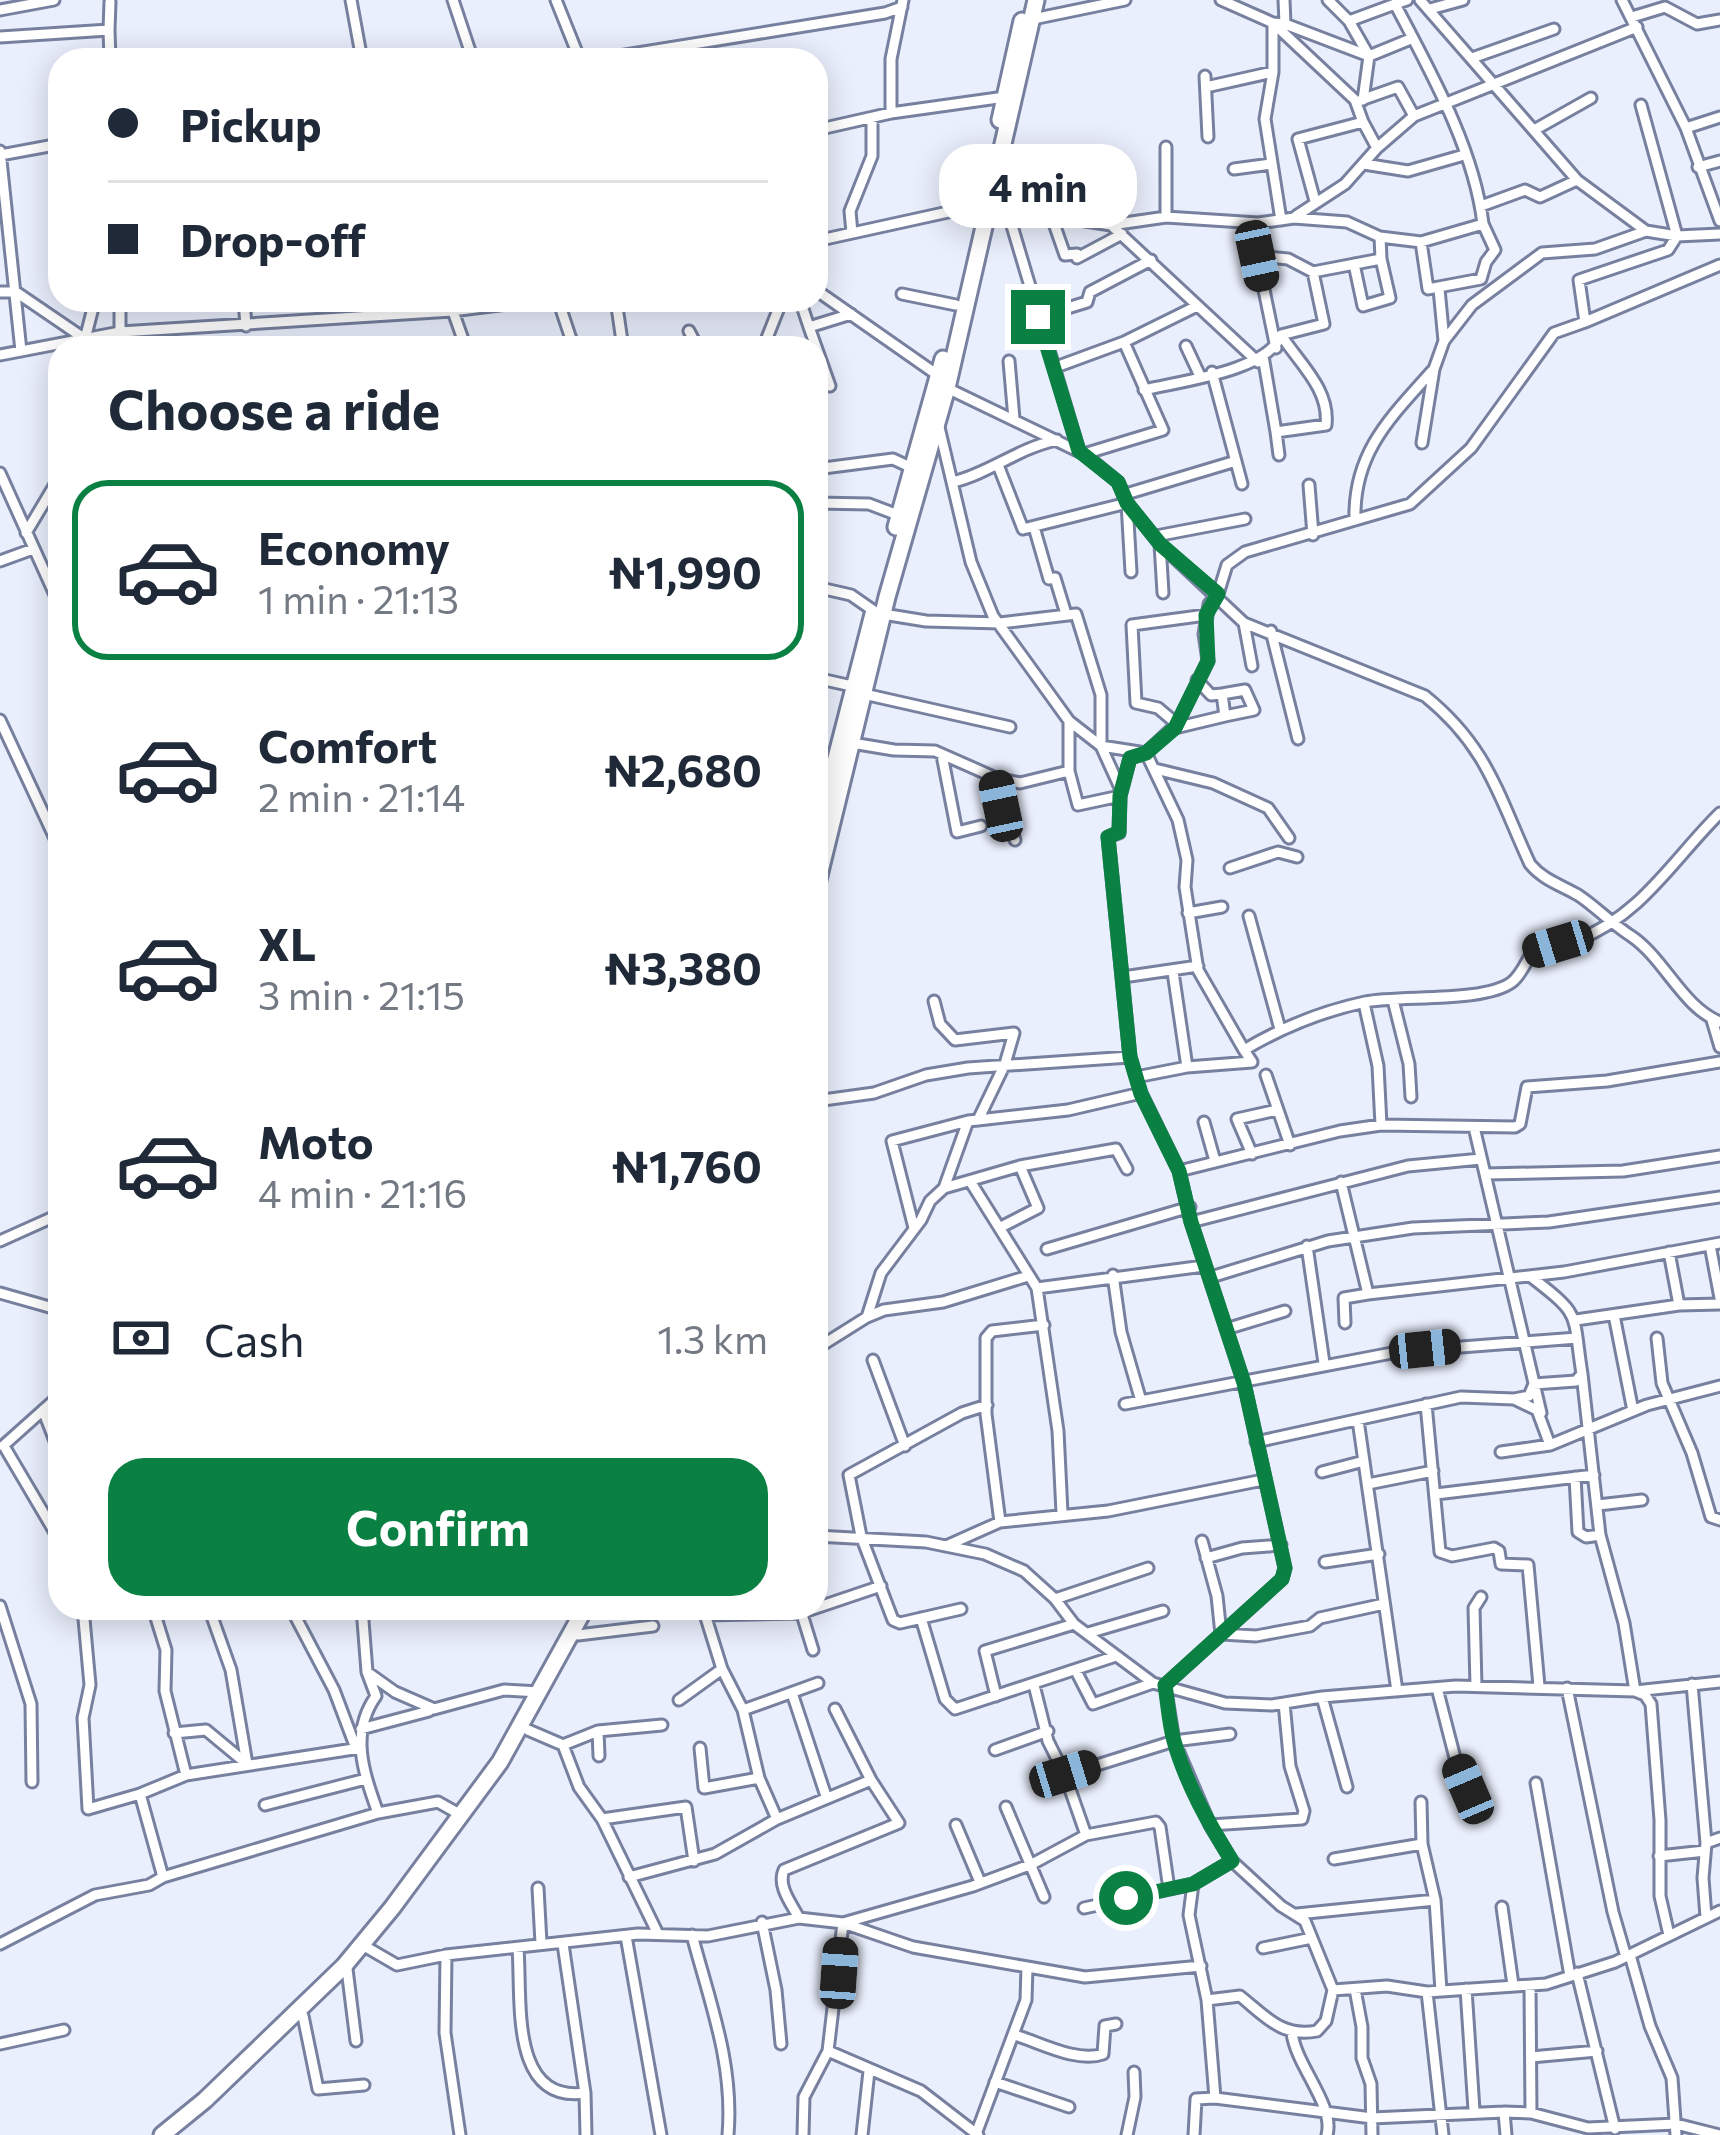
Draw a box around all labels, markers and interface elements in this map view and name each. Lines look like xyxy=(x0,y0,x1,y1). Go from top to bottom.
text: Pickup xyxy=(180,96,322,151)
callout: 4 min xyxy=(939,143,1137,227)
text: 4 min xyxy=(989,162,1087,210)
text: Drop-off xyxy=(180,211,366,266)
car xyxy=(1232,217,1282,295)
route end xyxy=(1011,290,1065,344)
text: Choose a ride xyxy=(108,375,440,441)
icon: car xyxy=(114,516,222,624)
text: Economy xyxy=(258,519,450,574)
text: ₦1,990 xyxy=(608,543,762,598)
text: 1 min · 21:13 xyxy=(258,574,459,622)
icon: car xyxy=(114,714,222,822)
text: Comfort xyxy=(258,717,437,772)
text: ₦2,680 xyxy=(604,741,762,796)
car xyxy=(976,767,1026,845)
text: 2 min · 21:14 xyxy=(258,772,465,820)
icon: car xyxy=(114,912,222,1020)
text: XL xyxy=(258,915,316,970)
car xyxy=(1518,916,1598,972)
text: ₦3,380 xyxy=(604,939,762,994)
text: 3 min · 21:15 xyxy=(258,970,465,1018)
icon: car xyxy=(114,1110,222,1218)
text: Moto xyxy=(258,1113,374,1168)
text: ₦1,760 xyxy=(611,1137,762,1192)
text: 4 min · 21:16 xyxy=(258,1168,467,1216)
icon: cash xyxy=(108,1305,174,1371)
text: Cash xyxy=(204,1311,305,1366)
text: 1.3 km xyxy=(657,1314,768,1362)
car xyxy=(1387,1327,1463,1371)
button: Confirm xyxy=(108,1458,768,1596)
car xyxy=(1025,1746,1105,1802)
car xyxy=(1437,1749,1499,1829)
route start xyxy=(1099,1871,1153,1925)
car xyxy=(819,1936,859,2010)

